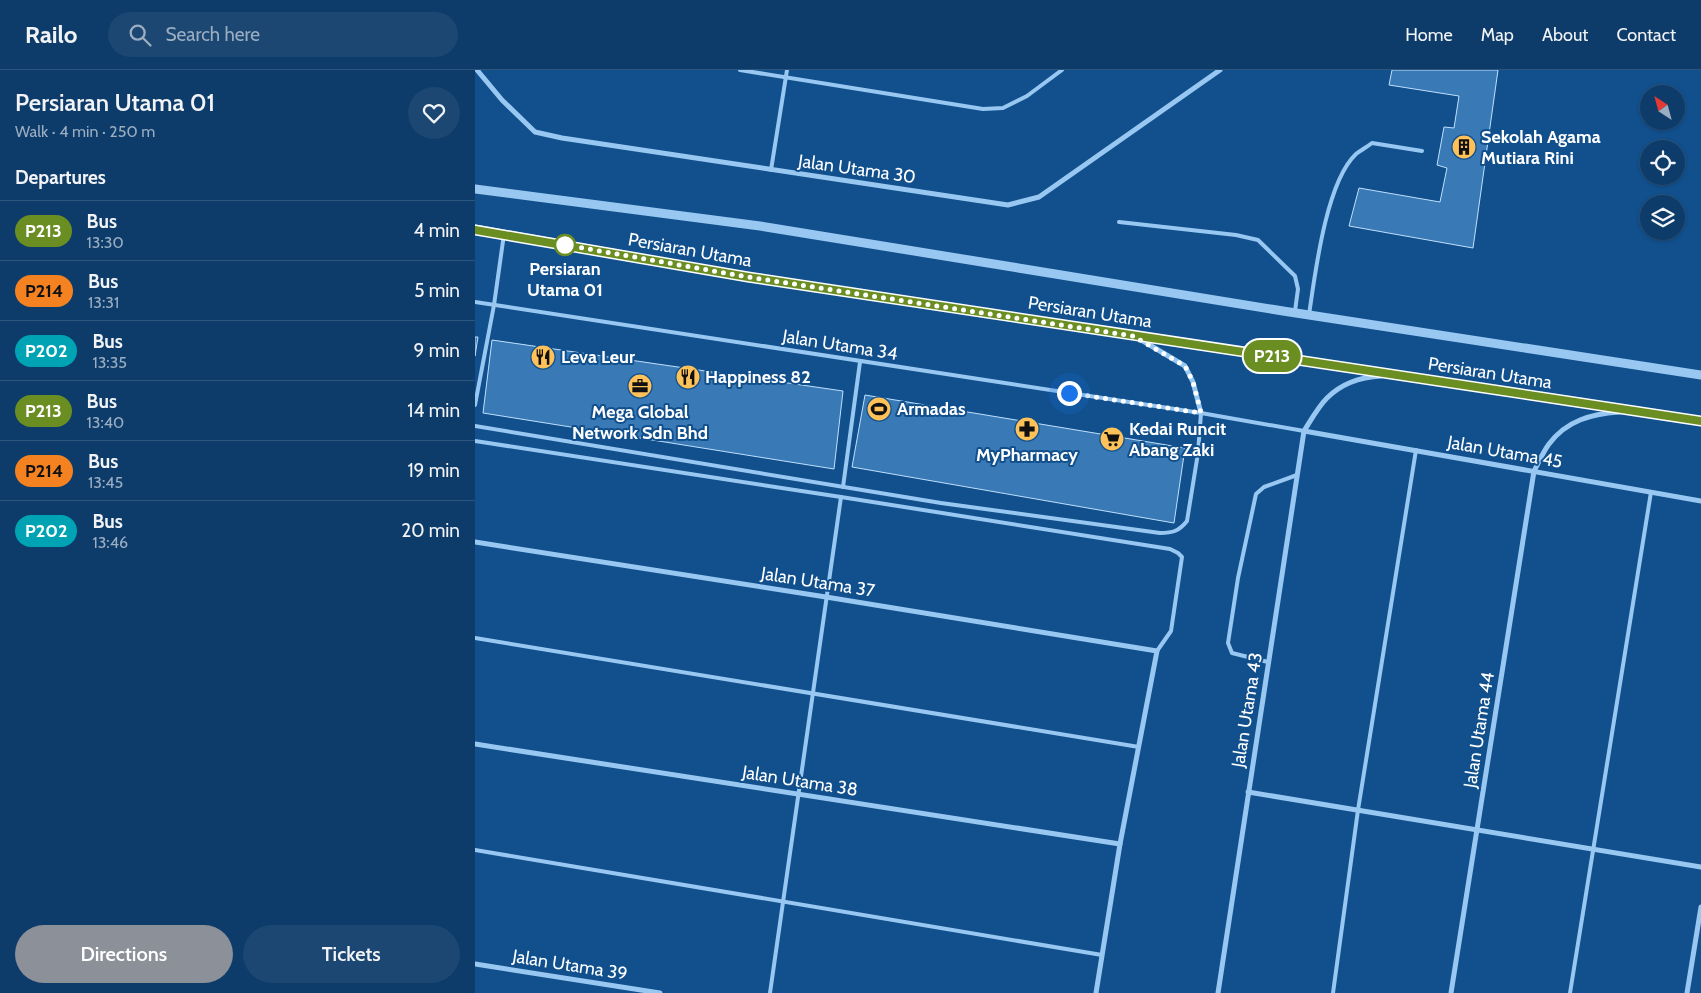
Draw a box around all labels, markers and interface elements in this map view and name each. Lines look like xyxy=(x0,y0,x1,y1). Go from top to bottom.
search box xyxy=(108,12,458,57)
text: Railo xyxy=(25,20,78,49)
icon: search xyxy=(126,21,154,49)
text: Search here xyxy=(166,23,260,46)
text: Home xyxy=(1405,24,1453,46)
text: Map xyxy=(1481,24,1514,46)
text: About xyxy=(1542,24,1588,46)
text: Contact xyxy=(1616,24,1676,46)
north arrow xyxy=(1640,85,1685,130)
map controls xyxy=(1640,85,1685,240)
button: heart xyxy=(408,87,460,139)
text: Persiaran Utama 01 xyxy=(15,88,215,117)
text: Walk · 4 min · 250 m xyxy=(15,122,155,141)
place label: Sekolah Agama Mutiara Rini xyxy=(1481,126,1601,169)
building icon: Sekolah Agama Mutiara Rini xyxy=(1451,134,1477,160)
button: locate xyxy=(1640,140,1685,185)
street label: Jalan Utama 30 xyxy=(796,150,917,188)
text: Departures xyxy=(15,166,106,189)
button: layers xyxy=(1640,195,1685,240)
text: Bus xyxy=(87,210,117,233)
text: 4 min xyxy=(413,219,460,242)
text: P213 xyxy=(25,220,62,242)
street label: Persiaran Utama xyxy=(626,228,754,272)
text: 13:30 xyxy=(87,233,124,252)
marker: Persiaran Utama 01 xyxy=(554,234,576,256)
place label: Persiaran Utama 01 xyxy=(527,258,603,301)
text: Bus xyxy=(88,270,118,293)
text: 5 min xyxy=(414,279,460,302)
text: P214 xyxy=(25,280,63,302)
street label: Persiaran Utama xyxy=(1026,291,1154,333)
text: 13:31 xyxy=(88,293,119,312)
street label: Jalan Utama 34 xyxy=(780,325,899,365)
text: Bus xyxy=(92,330,123,353)
text: 9 min xyxy=(414,339,460,362)
text: P202 xyxy=(25,340,67,362)
line badge: P213 xyxy=(1237,340,1307,372)
restaurant icon: Leva Leur xyxy=(530,344,556,370)
text: P213 xyxy=(1254,345,1290,367)
place label: Leva Leur xyxy=(561,346,635,368)
street label: Persiaran Utama xyxy=(1426,352,1554,394)
text: 13:35 xyxy=(92,353,127,372)
restaurant icon: Happiness 82 xyxy=(675,364,701,390)
place label: Happiness 82 xyxy=(705,366,811,388)
office icon: Mega Global Network Sdn Bhd xyxy=(627,373,653,399)
your location xyxy=(1057,381,1082,406)
text: Bus xyxy=(87,390,117,413)
sports icon: Armadas xyxy=(866,396,892,422)
place label: Armadas xyxy=(897,398,966,420)
text: 14 min xyxy=(407,399,460,422)
text: P213 xyxy=(25,400,62,422)
place label: Mega Global Network Sdn Bhd xyxy=(572,401,708,444)
text: 13:40 xyxy=(87,413,124,432)
pharmacy icon: MyPharmacy xyxy=(1014,416,1040,442)
place label: Kedai Runcit Abang Zaki xyxy=(1129,418,1226,461)
supermarket icon: Kedai Runcit Abang Zaki xyxy=(1099,426,1125,452)
street label: Jalan Utama 45 xyxy=(1445,431,1564,473)
place label: MyPharmacy xyxy=(976,444,1078,466)
text: Bus xyxy=(88,450,118,473)
text: 19 min xyxy=(407,459,460,482)
text: P214 xyxy=(25,460,63,482)
text: 13:45 xyxy=(88,473,123,492)
text: Bus xyxy=(92,510,123,533)
text: 20 min xyxy=(401,519,460,542)
text: P202 xyxy=(25,520,67,542)
text: 13:46 xyxy=(92,533,128,552)
street label: Jalan Utama 37 xyxy=(759,562,876,602)
street label: Jalan Utama 43 xyxy=(1227,651,1267,770)
street label: Jalan Utama 44 xyxy=(1459,671,1499,790)
street label: Jalan Utama 38 xyxy=(740,761,859,801)
button: Directions xyxy=(15,925,233,983)
button: Tickets xyxy=(243,925,460,983)
street label: Jalan Utama 39 xyxy=(510,945,629,985)

